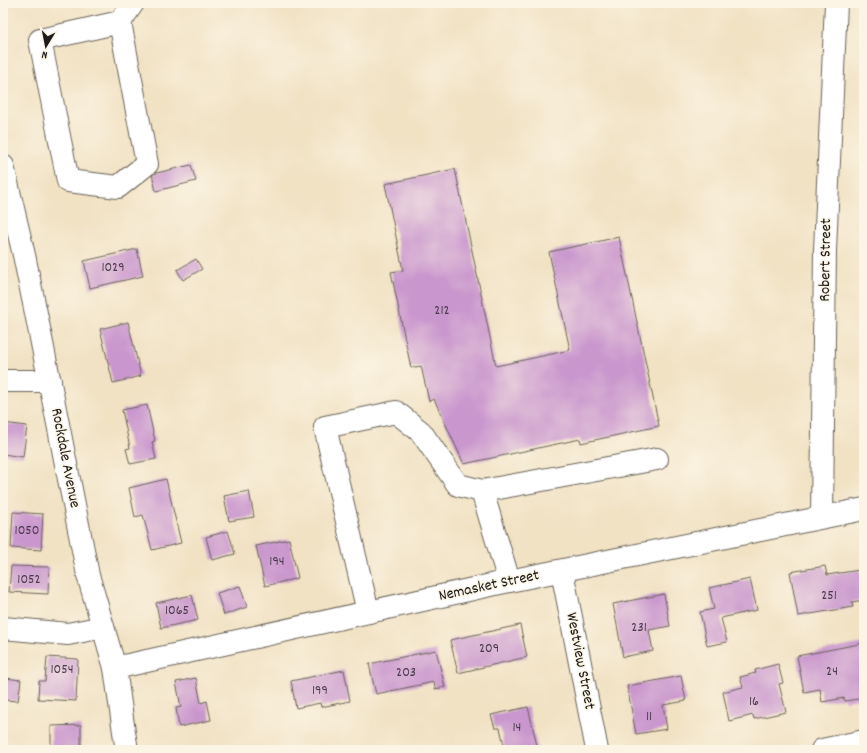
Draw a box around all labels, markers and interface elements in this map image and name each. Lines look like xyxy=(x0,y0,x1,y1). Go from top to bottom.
north arrow xyxy=(26,26,66,66)
text: N xyxy=(40,45,49,62)
street label: Robert Street xyxy=(814,218,838,302)
house number: 1029 xyxy=(101,258,125,278)
house number: 212 xyxy=(434,301,450,321)
street label: Rockdale Avenue xyxy=(44,406,86,510)
house number: 1050 xyxy=(15,521,39,541)
house number: 194 xyxy=(269,552,285,572)
street label: Nemasket Street xyxy=(437,564,541,608)
house number: 1052 xyxy=(17,570,41,590)
house number: 251 xyxy=(821,586,837,606)
house number: 1065 xyxy=(165,601,189,621)
street label: Westview Street xyxy=(559,611,601,712)
house number: 231 xyxy=(631,618,647,638)
house number: 209 xyxy=(479,639,499,659)
house number: 1054 xyxy=(51,660,74,680)
house number: 24 xyxy=(826,662,838,682)
house number: 203 xyxy=(396,663,416,683)
house number: 199 xyxy=(312,681,328,701)
house number: 16 xyxy=(749,692,759,712)
house number: 11 xyxy=(646,707,652,727)
house number: 14 xyxy=(513,718,521,738)

